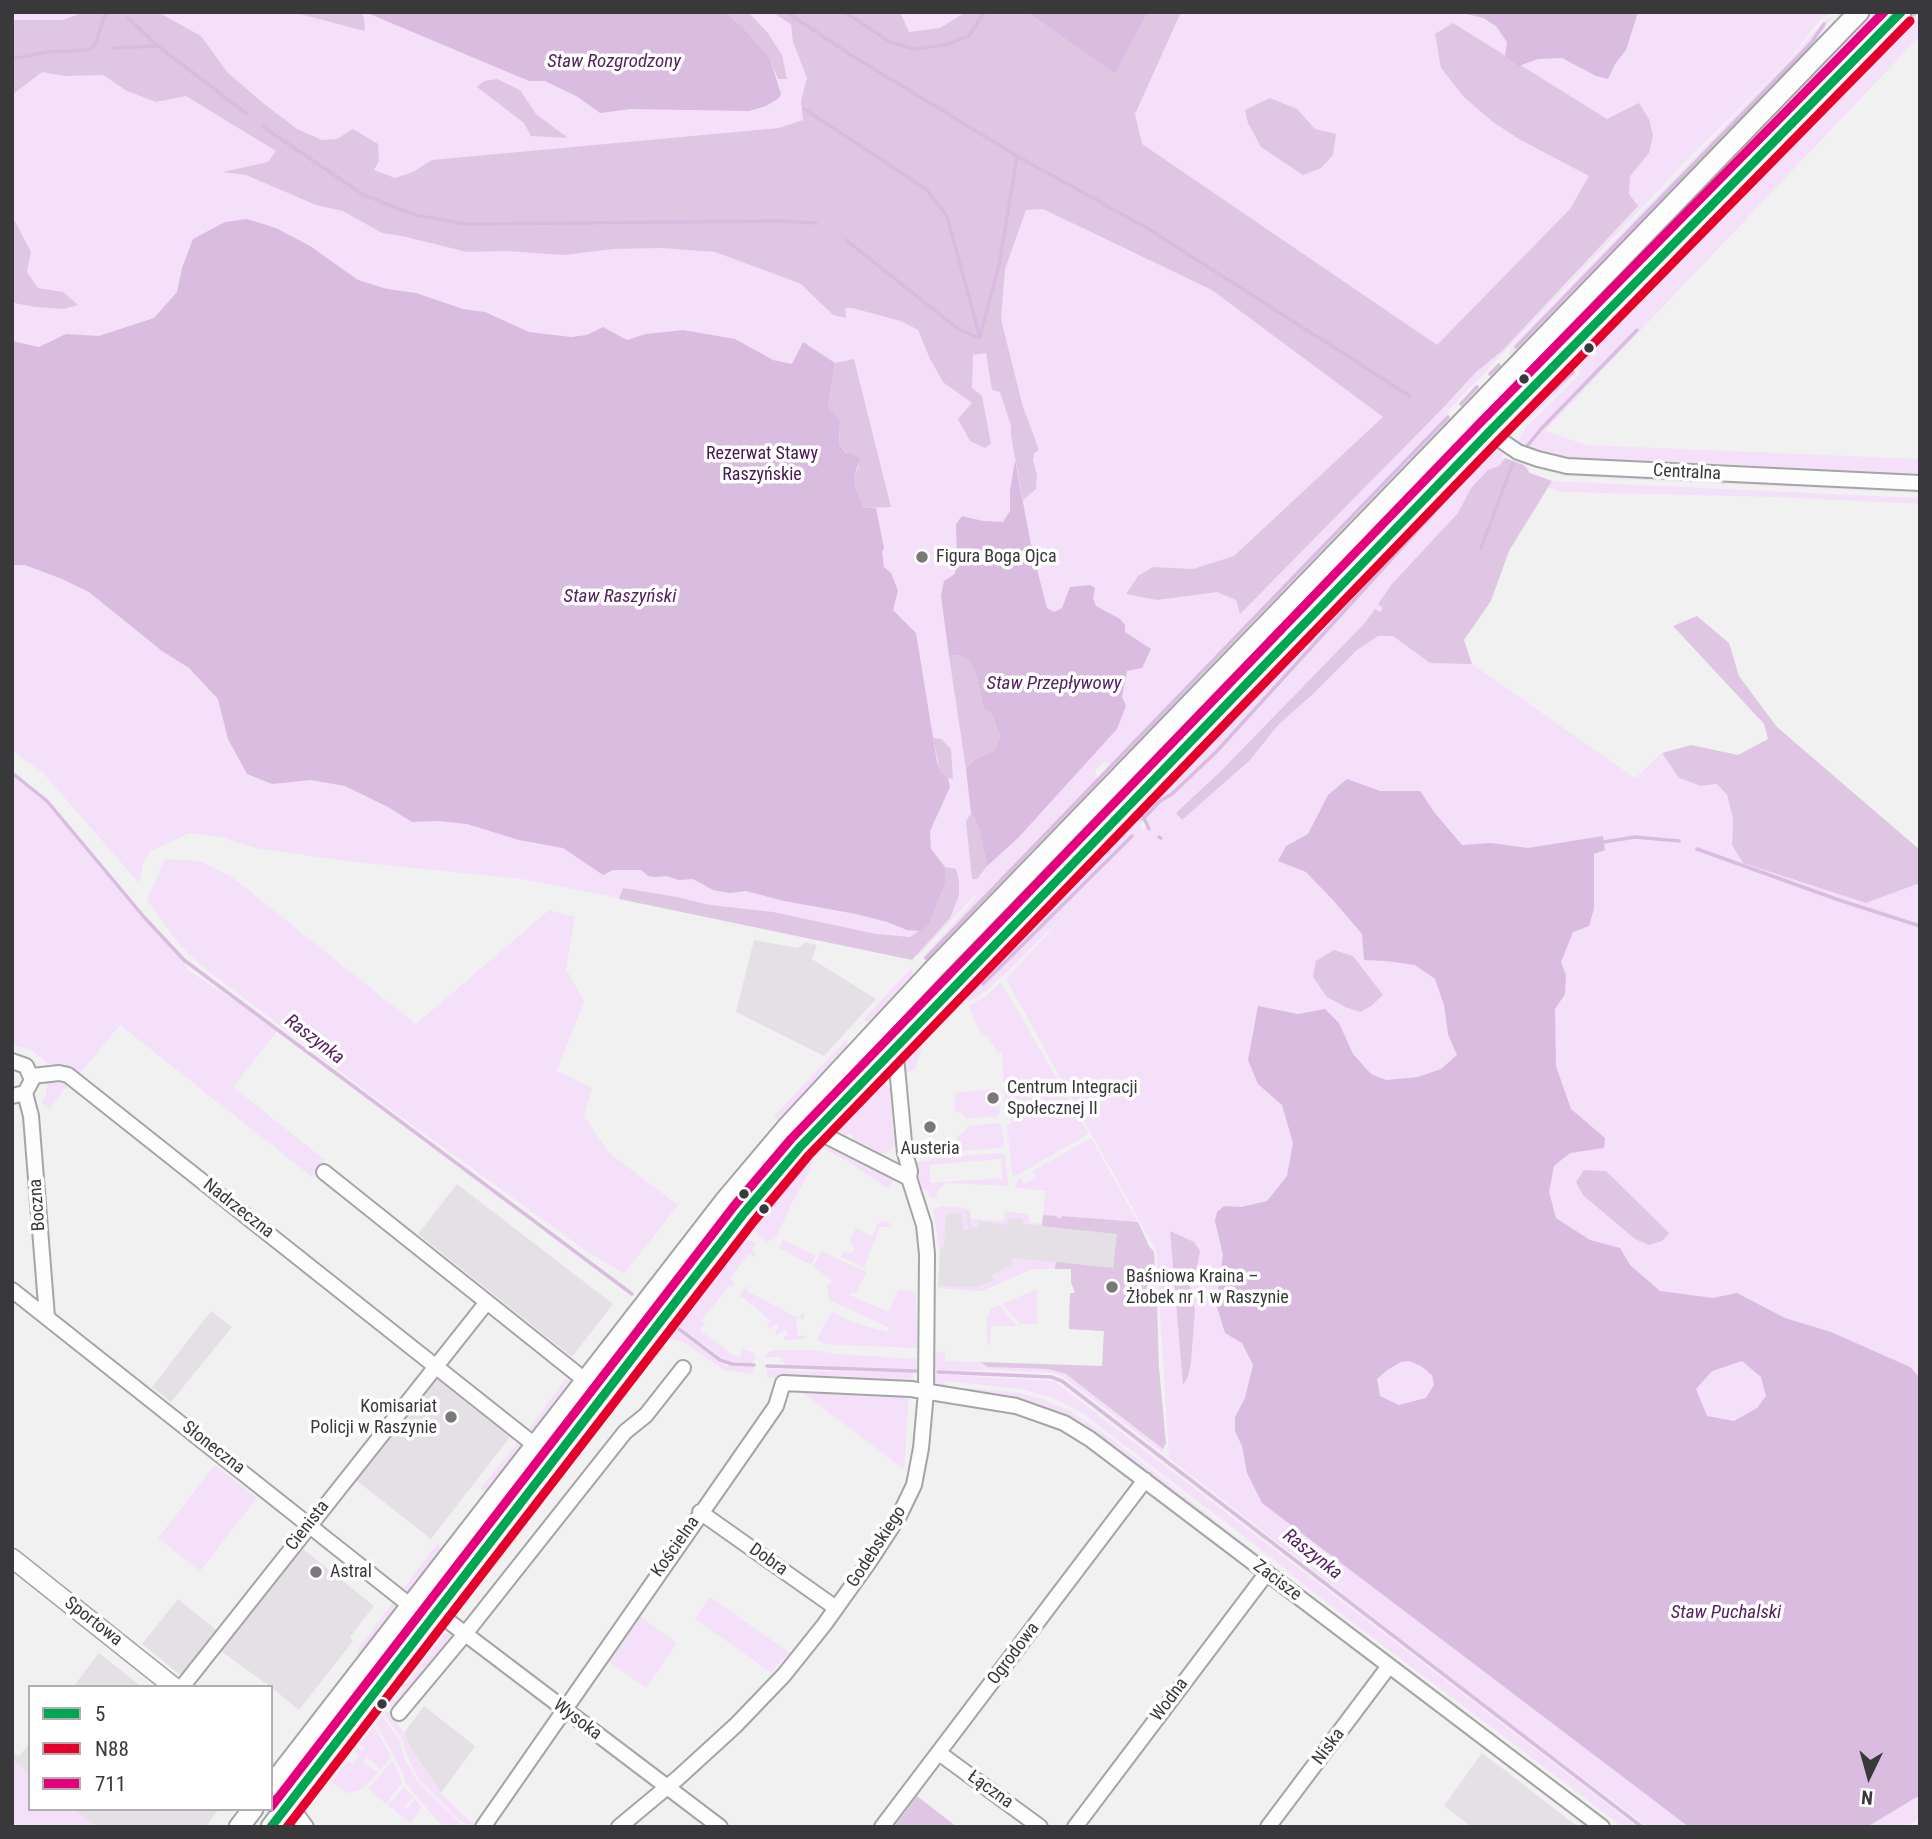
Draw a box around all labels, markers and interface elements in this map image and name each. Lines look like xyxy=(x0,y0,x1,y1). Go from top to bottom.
water label: Staw Rozgrodzony xyxy=(547,51,681,73)
unlabelled marker xyxy=(1582,341,1596,355)
unlabelled marker xyxy=(1517,372,1531,386)
park label: Rezerwat Stawy Raszyńskie xyxy=(706,443,818,486)
street label: Centralna xyxy=(1653,460,1721,486)
place label: Figura Boga Ojca xyxy=(936,546,1057,568)
marker: Figura Boga Ojca xyxy=(914,549,930,565)
water label: Staw Raszyński xyxy=(564,586,676,608)
water label: Staw Przepływowy xyxy=(987,673,1121,695)
water label: Raszynka xyxy=(280,1010,348,1070)
place label: Centrum Integracji Społecznej II xyxy=(1007,1077,1138,1120)
marker: Centrum Integracji Społecznej II xyxy=(985,1090,1001,1106)
marker: Austeria xyxy=(922,1119,938,1135)
place label: Austeria xyxy=(900,1138,960,1160)
street label: Nadrzeczna xyxy=(198,1175,278,1243)
street label: Boczna xyxy=(25,1178,51,1232)
unlabelled marker xyxy=(737,1187,751,1201)
unlabelled marker xyxy=(757,1202,771,1216)
place label: Baśniowa Kraina – Żłobek nr 1 w Raszynie xyxy=(1126,1266,1289,1308)
marker: Baśniowa Kraina – Żłobek nr 1 w Raszynie xyxy=(1104,1279,1120,1295)
place label: Komisariat Policji w Raszynie xyxy=(310,1396,437,1438)
marker: Komisariat Policji w Raszynie xyxy=(443,1409,459,1425)
street label: Słoneczna xyxy=(177,1417,249,1479)
street label: Cienista xyxy=(282,1497,334,1555)
street label: Godebskiego xyxy=(843,1502,911,1592)
street label: Kościelna xyxy=(647,1512,705,1582)
water label: Raszynka xyxy=(1278,1525,1346,1585)
street label: Dobra xyxy=(745,1539,791,1581)
street label: Zacisze xyxy=(1249,1556,1305,1606)
place label: Astral xyxy=(330,1561,372,1583)
marker: Astral xyxy=(308,1564,324,1580)
street label: Sportowa xyxy=(60,1593,126,1651)
water label: Staw Puchalski xyxy=(1671,1602,1781,1624)
street label: Ogrodowa xyxy=(984,1619,1044,1689)
street label: Wodna xyxy=(1147,1674,1193,1726)
legend xyxy=(28,1685,273,1811)
street label: Wysoka xyxy=(548,1695,606,1745)
unlabelled marker xyxy=(375,1697,389,1711)
text: 5 xyxy=(95,1702,105,1726)
street label: Niska xyxy=(1308,1724,1350,1770)
text: N88 xyxy=(95,1737,129,1761)
north arrow xyxy=(1834,1741,1904,1811)
street label: Łączna xyxy=(963,1766,1017,1814)
text: 711 xyxy=(95,1772,126,1796)
text: N xyxy=(1860,1785,1874,1809)

